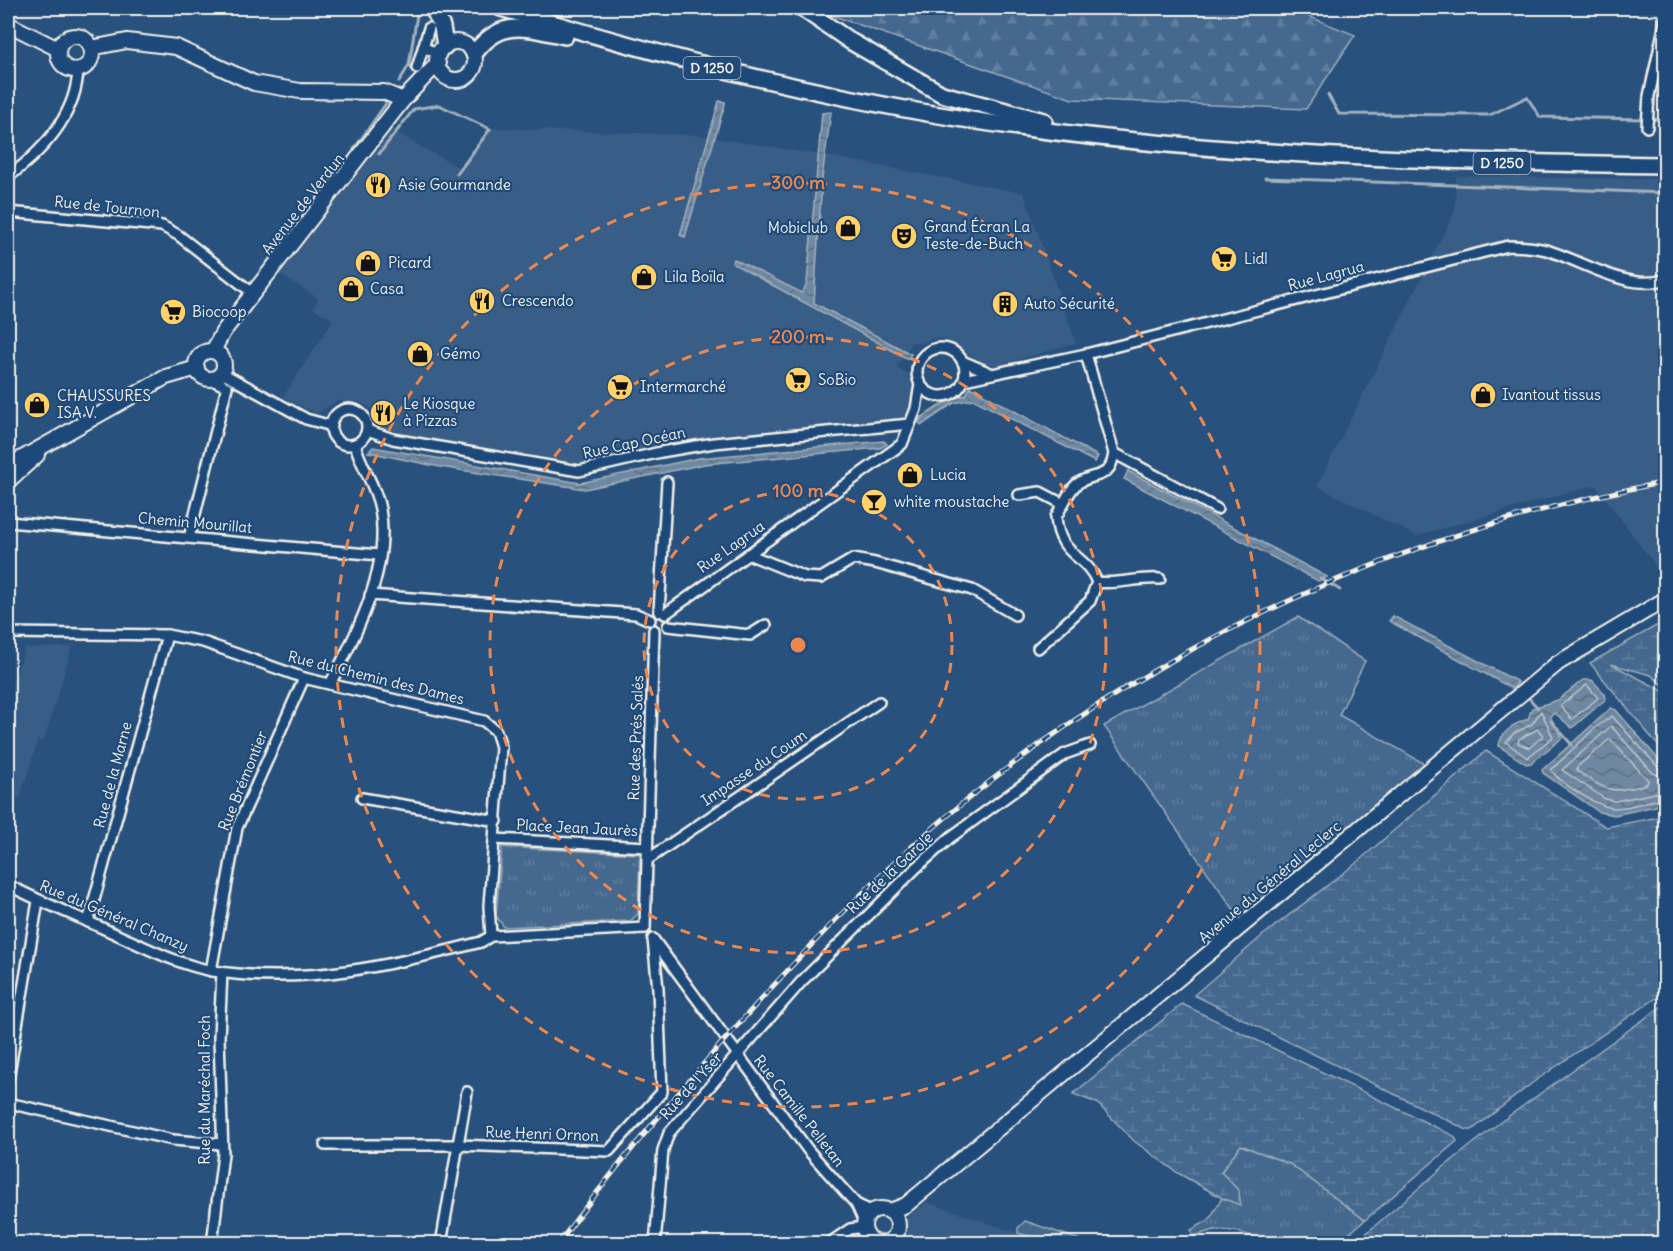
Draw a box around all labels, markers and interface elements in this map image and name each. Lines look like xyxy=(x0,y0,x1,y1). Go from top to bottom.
road number: D 1250 xyxy=(684,57,740,79)
street label: Avenue de Verdun xyxy=(257,149,348,258)
road number: D 1250 xyxy=(1474,152,1530,174)
restaurant icon: Asie Gourmande xyxy=(363,170,393,200)
text: 300 m xyxy=(771,171,825,194)
place label: Asie Gourmande xyxy=(398,175,511,194)
street label: Rue de Tournon xyxy=(53,192,161,222)
shop icon: Mobiclub xyxy=(833,213,863,243)
place label: Grand Écran La Teste-de-Buch xyxy=(924,217,1030,253)
place label: Mobiclub xyxy=(768,218,828,237)
theatre icon: Grand Écran La Teste-de-Buch xyxy=(889,221,919,251)
supermarket icon: Lidl xyxy=(1209,244,1239,274)
shop icon: Picard xyxy=(353,248,383,278)
place label: Lidl xyxy=(1244,249,1268,268)
place label: Picard xyxy=(388,253,431,272)
street label: Rue Lagrua xyxy=(1286,256,1366,295)
shop icon: Lila Boïla xyxy=(629,262,659,292)
place label: Lila Boïla xyxy=(664,267,725,286)
shop icon: Casa xyxy=(336,274,366,304)
place label: Casa xyxy=(370,279,404,298)
restaurant icon: Crescendo xyxy=(467,286,497,316)
building icon: Auto Sécurité xyxy=(990,289,1020,319)
place label: Crescendo xyxy=(502,291,574,310)
place label: Auto Sécurité xyxy=(1024,294,1115,313)
supermarket icon: Biocoop xyxy=(158,297,188,327)
place label: Biocoop xyxy=(192,302,247,321)
text: 200 m xyxy=(771,325,825,348)
shop icon: Gémo xyxy=(405,339,435,369)
place label: Gémo xyxy=(440,344,481,363)
supermarket icon: SoBio xyxy=(783,365,813,395)
place label: SoBio xyxy=(818,370,856,389)
supermarket icon: Intermarché xyxy=(605,372,635,402)
place label: Intermarché xyxy=(640,377,726,396)
shop icon: Ivantout tissus xyxy=(1468,380,1498,410)
place label: Ivantout tissus xyxy=(1502,385,1601,404)
place label: CHAUSSURES ISA V. xyxy=(57,386,151,422)
shop icon: CHAUSSURES ISA V. xyxy=(22,390,52,420)
place label: Le Kiosque à Pizzas xyxy=(403,394,475,430)
restaurant icon: Le Kiosque à Pizzas xyxy=(368,398,398,428)
street label: Rue Cap Océan xyxy=(581,422,687,463)
shop icon: Lucia xyxy=(895,460,925,490)
place label: Lucia xyxy=(930,465,967,484)
text: 100 m xyxy=(773,479,824,502)
bar icon: white moustache xyxy=(859,487,889,517)
place label: white moustache xyxy=(894,492,1009,511)
street label: Chemin Mourillat xyxy=(137,508,253,537)
street label: Rue Lagrua xyxy=(693,516,769,577)
centre of rings xyxy=(788,635,808,655)
street label: Rue du Chemin des Dames xyxy=(286,646,466,709)
street label: Rue des Prés Salés xyxy=(624,675,647,801)
street label: Rue de la Marne xyxy=(89,720,136,830)
street label: Impasse du Coum xyxy=(697,725,810,810)
street label: Rue Brémontier xyxy=(214,728,271,834)
street label: Place Jean Jaurès xyxy=(516,815,639,840)
street label: Avenue du Général Leclerc xyxy=(1194,816,1345,947)
street label: Rue de la Garole xyxy=(843,828,937,917)
street label: Rue du Général Chanzy xyxy=(37,876,191,955)
street label: Rue du Maréchal Foch xyxy=(195,1015,214,1165)
street label: Rue de l'Yser xyxy=(655,1048,726,1123)
street label: Rue Camille Pelletan xyxy=(750,1051,849,1171)
street label: Rue Henri Ornon xyxy=(485,1122,600,1145)

